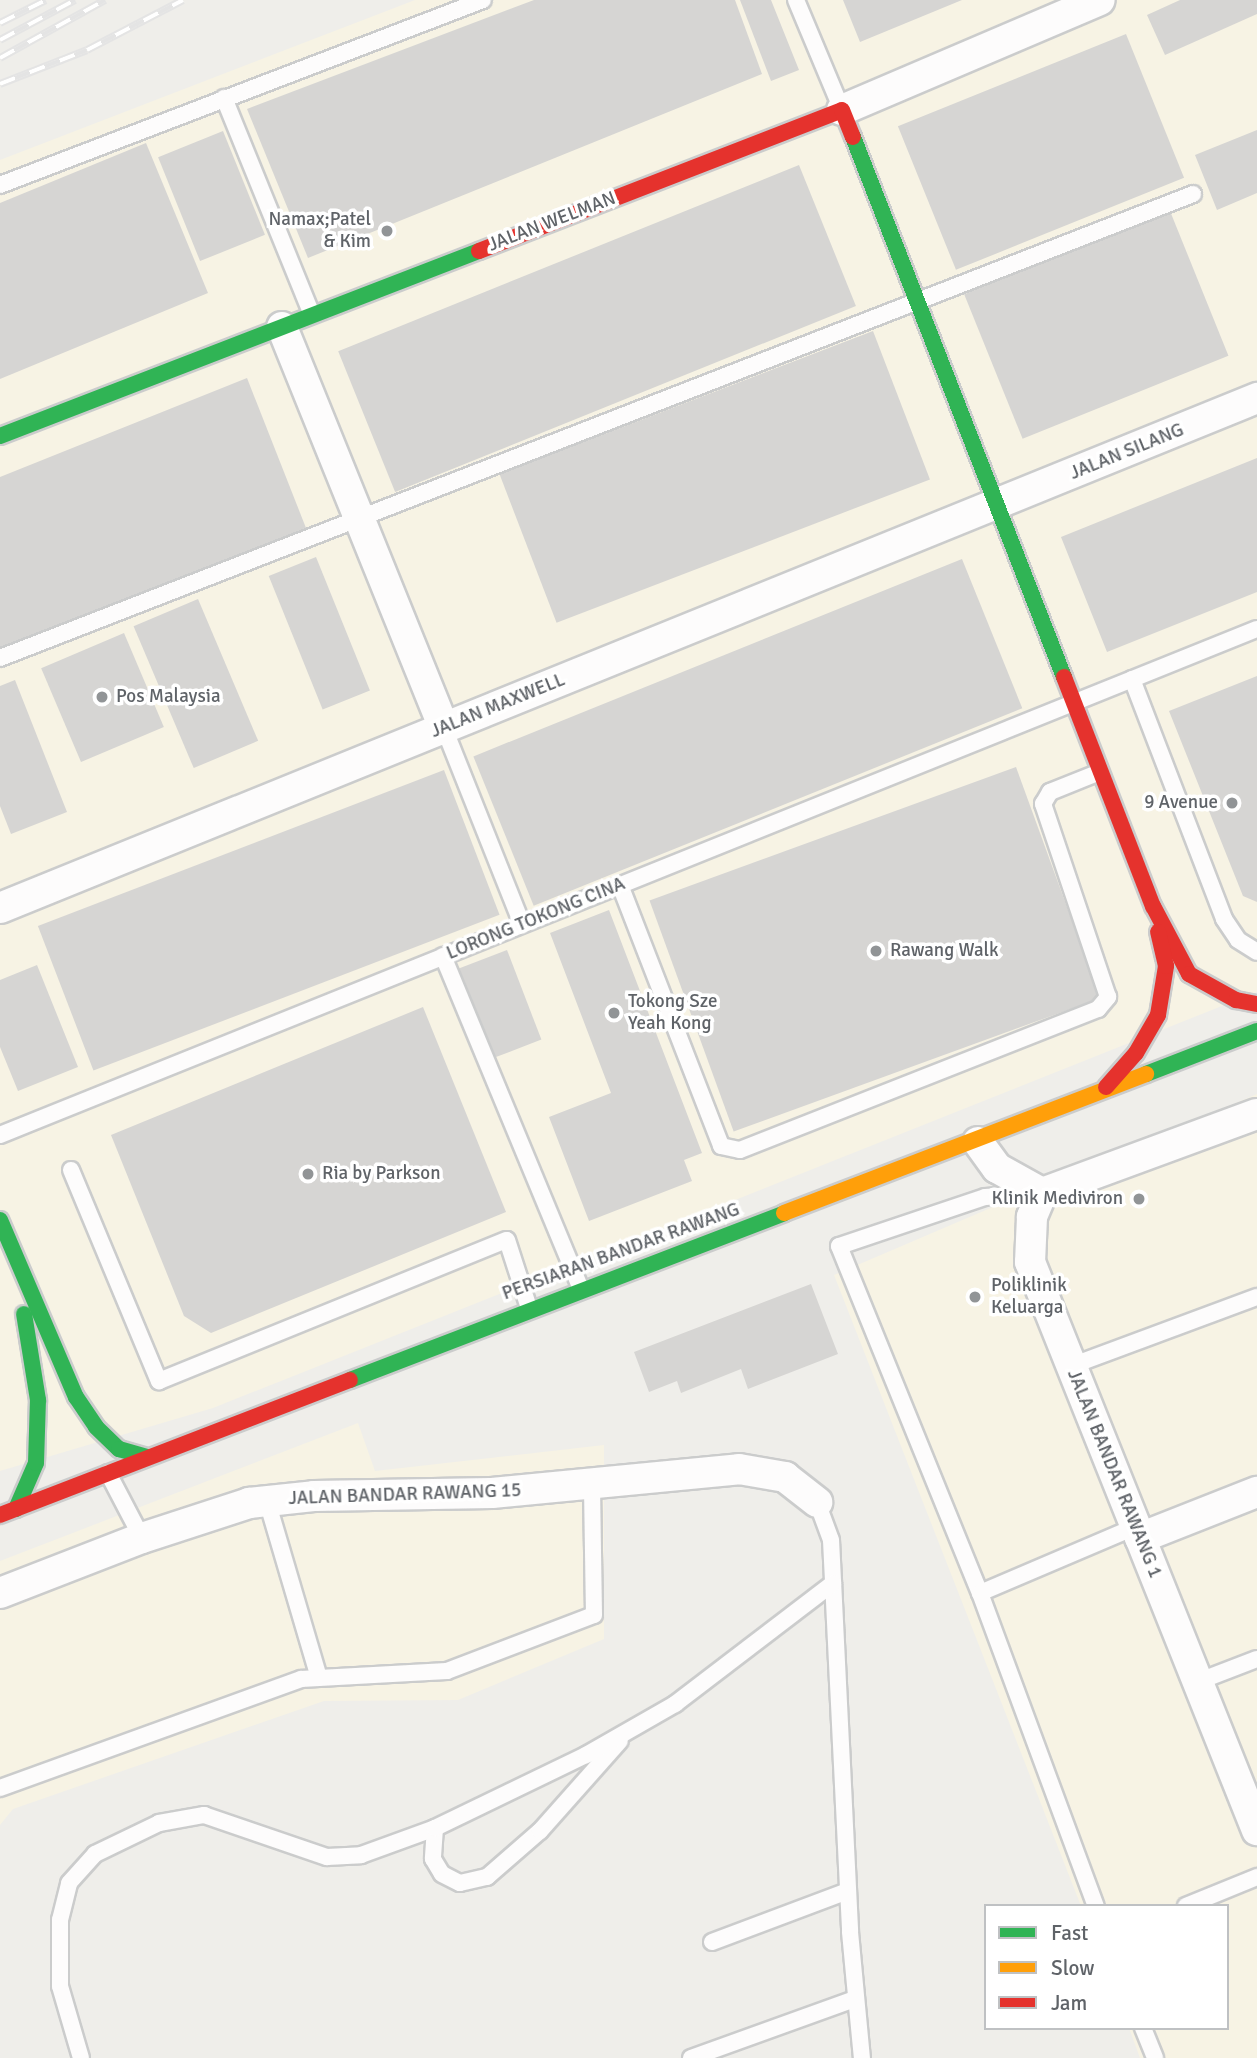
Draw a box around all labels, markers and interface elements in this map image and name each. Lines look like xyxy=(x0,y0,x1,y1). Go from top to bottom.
street label: JALAN WELMAN xyxy=(485,187,619,257)
place label: Namax;Patel & Kim xyxy=(268,209,371,253)
marker: Namax;Patel & Kim xyxy=(377,221,397,241)
street label: JALAN SILANG xyxy=(1067,419,1187,485)
street label: JALAN MAXWELL xyxy=(428,669,568,743)
place label: Pos Malaysia xyxy=(116,686,221,708)
marker: Pos Malaysia xyxy=(94,689,110,705)
place label: 9 Avenue xyxy=(1144,792,1218,814)
marker: 9 Avenue xyxy=(1224,795,1240,811)
street label: LORONG TOKONG CINA xyxy=(443,873,629,965)
place label: Rawang Walk xyxy=(890,940,999,962)
marker: Rawang Walk xyxy=(868,943,884,959)
place label: Tokong Sze Yeah Kong xyxy=(628,991,717,1035)
marker: Tokong Sze Yeah Kong xyxy=(606,1005,622,1021)
place label: Ria by Parkson xyxy=(322,1163,441,1185)
marker: Ria by Parkson xyxy=(300,1166,316,1182)
place label: Klinik Mediviron xyxy=(992,1188,1123,1210)
marker: Klinik Mediviron xyxy=(1129,1189,1149,1209)
street label: PERSIARAN BANDAR RAWANG xyxy=(499,1198,743,1306)
place label: Poliklinik Keluarga xyxy=(991,1275,1067,1319)
marker: Poliklinik Keluarga xyxy=(965,1287,985,1307)
street label: JALAN BANDAR RAWANG 1 xyxy=(1062,1366,1166,1582)
street label: JALAN BANDAR RAWANG 15 xyxy=(288,1480,522,1510)
legend xyxy=(984,1904,1229,2030)
text: Fast xyxy=(1051,1920,1088,1946)
text: Slow xyxy=(1051,1955,1095,1981)
text: Jam xyxy=(1051,1990,1087,2016)

